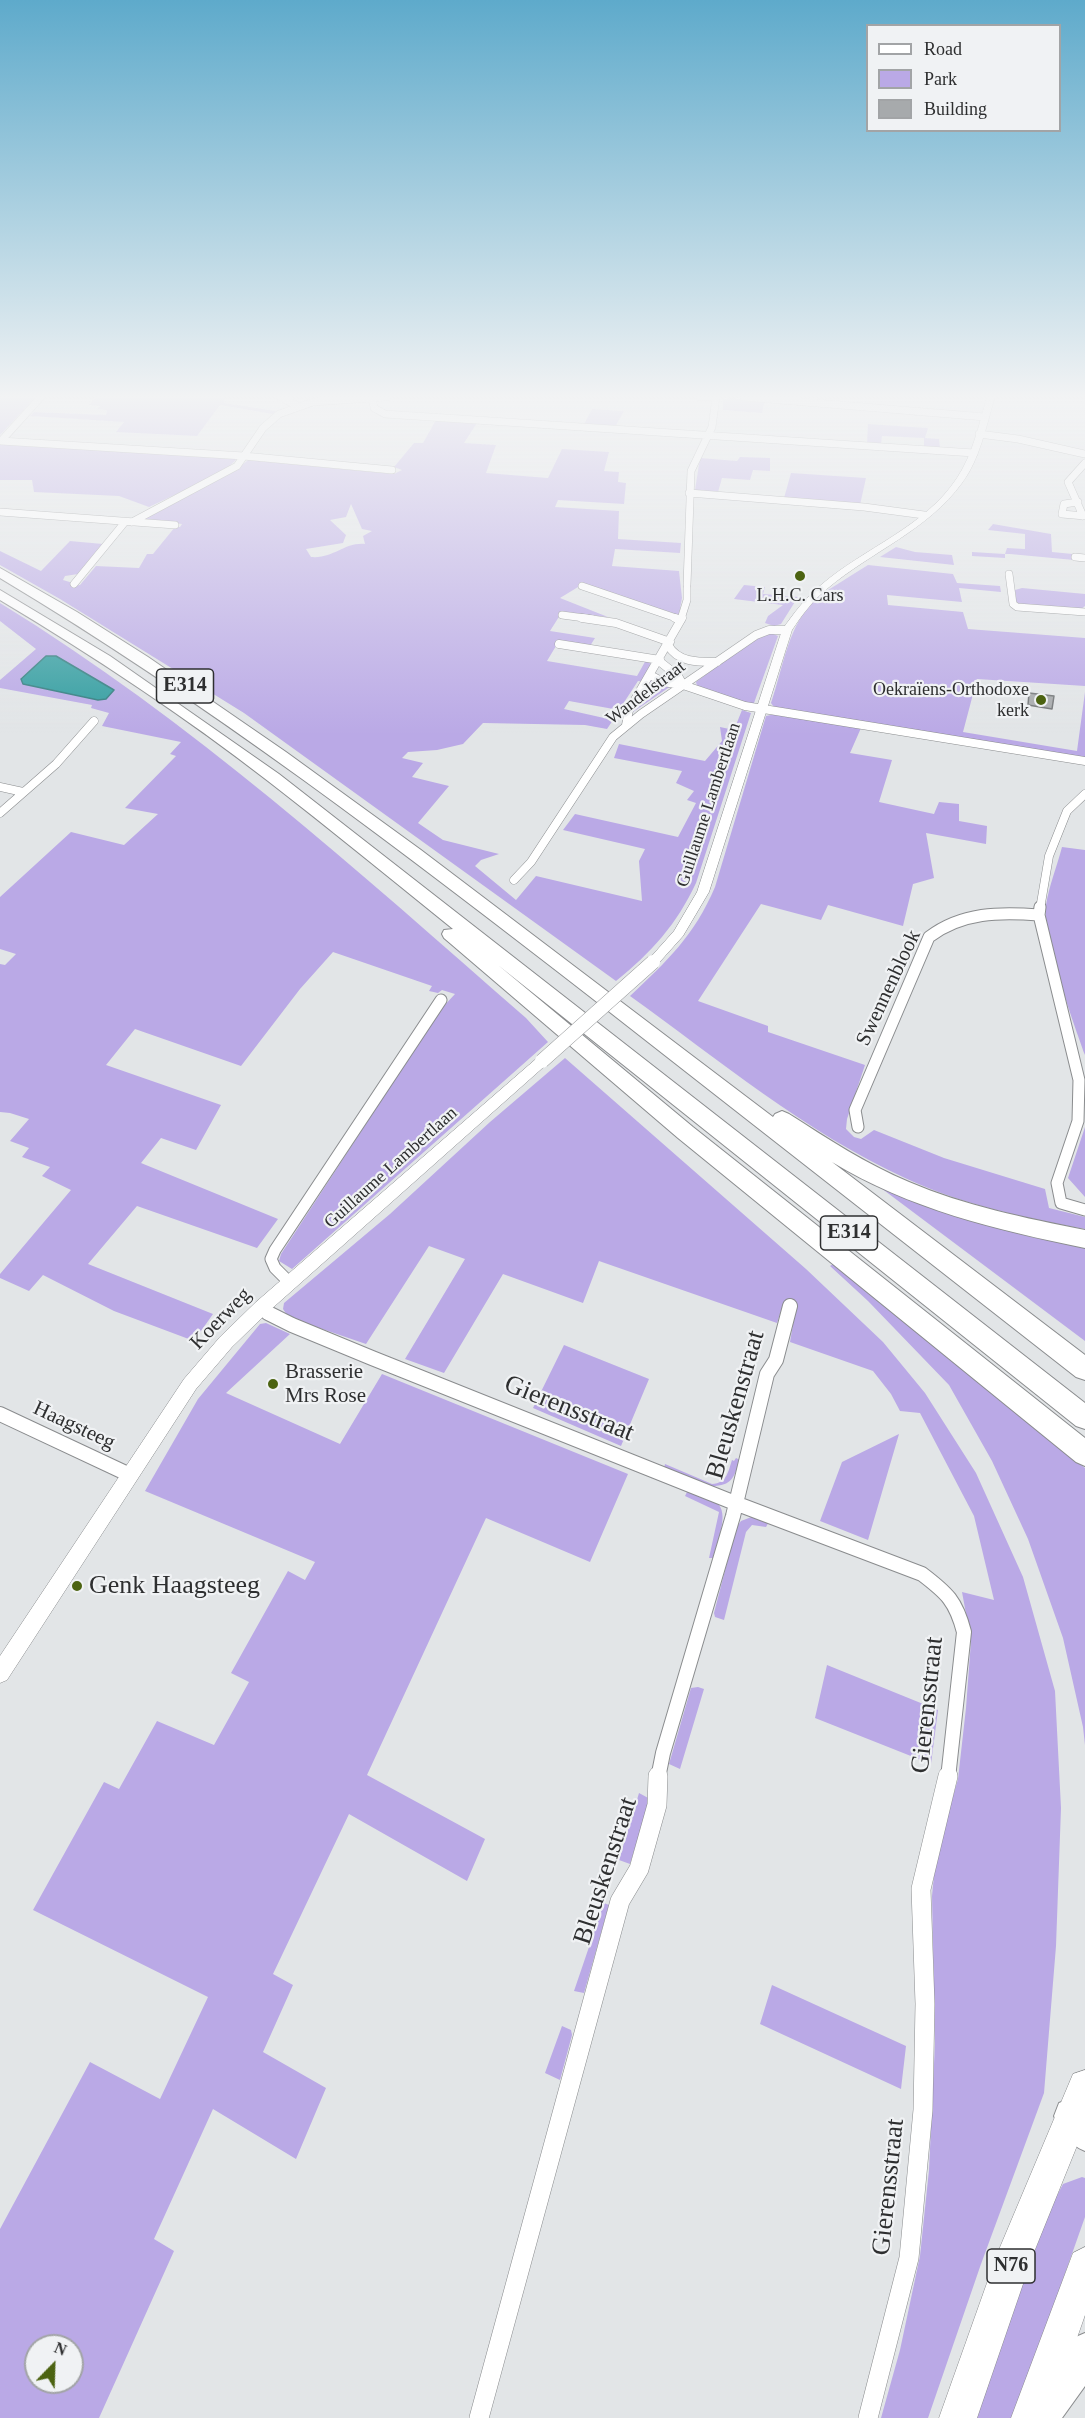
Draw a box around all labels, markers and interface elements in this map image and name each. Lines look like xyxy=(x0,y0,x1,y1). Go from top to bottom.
legend xyxy=(866,24,1061,132)
text: Road xyxy=(924,39,962,59)
text: Park xyxy=(924,69,957,89)
text: Building xyxy=(924,99,987,119)
marker: L.H.C. Cars xyxy=(793,569,807,583)
place label: L.H.C. Cars xyxy=(757,585,843,607)
street label: Wandelstraat xyxy=(602,656,690,730)
road number: E314 xyxy=(156,669,213,703)
place label: Oekraïens-Orthodoxe kerk xyxy=(873,679,1029,722)
marker: Oekraïens-Orthodoxe kerk xyxy=(1034,693,1048,707)
street label: Guillaume Lambertlaan xyxy=(672,720,746,890)
street label: Swennenblook xyxy=(851,926,927,1050)
street label: Guillaume Lambertlaan xyxy=(320,1103,462,1233)
road number: E314 xyxy=(820,1216,878,1250)
street label: Koerweg xyxy=(185,1283,257,1355)
street label: Bleuskenstraat xyxy=(700,1327,772,1483)
place label: Brasserie Mrs Rose xyxy=(285,1359,366,1409)
street label: Gierensstraat xyxy=(500,1369,638,1449)
marker: Brasserie Mrs Rose xyxy=(266,1377,280,1391)
street label: Haagsteeg xyxy=(29,1396,119,1456)
place label: Genk Haagsteeg xyxy=(89,1570,260,1602)
marker: Genk Haagsteeg xyxy=(70,1579,84,1593)
street label: Gierensstraat xyxy=(905,1635,951,1775)
street label: Bleuskenstraat xyxy=(568,1793,644,1949)
street label: Gierensstraat xyxy=(866,2117,912,2257)
road number: N76 xyxy=(987,2249,1035,2283)
north arrow xyxy=(24,2334,84,2394)
text: N xyxy=(52,2339,69,2359)

